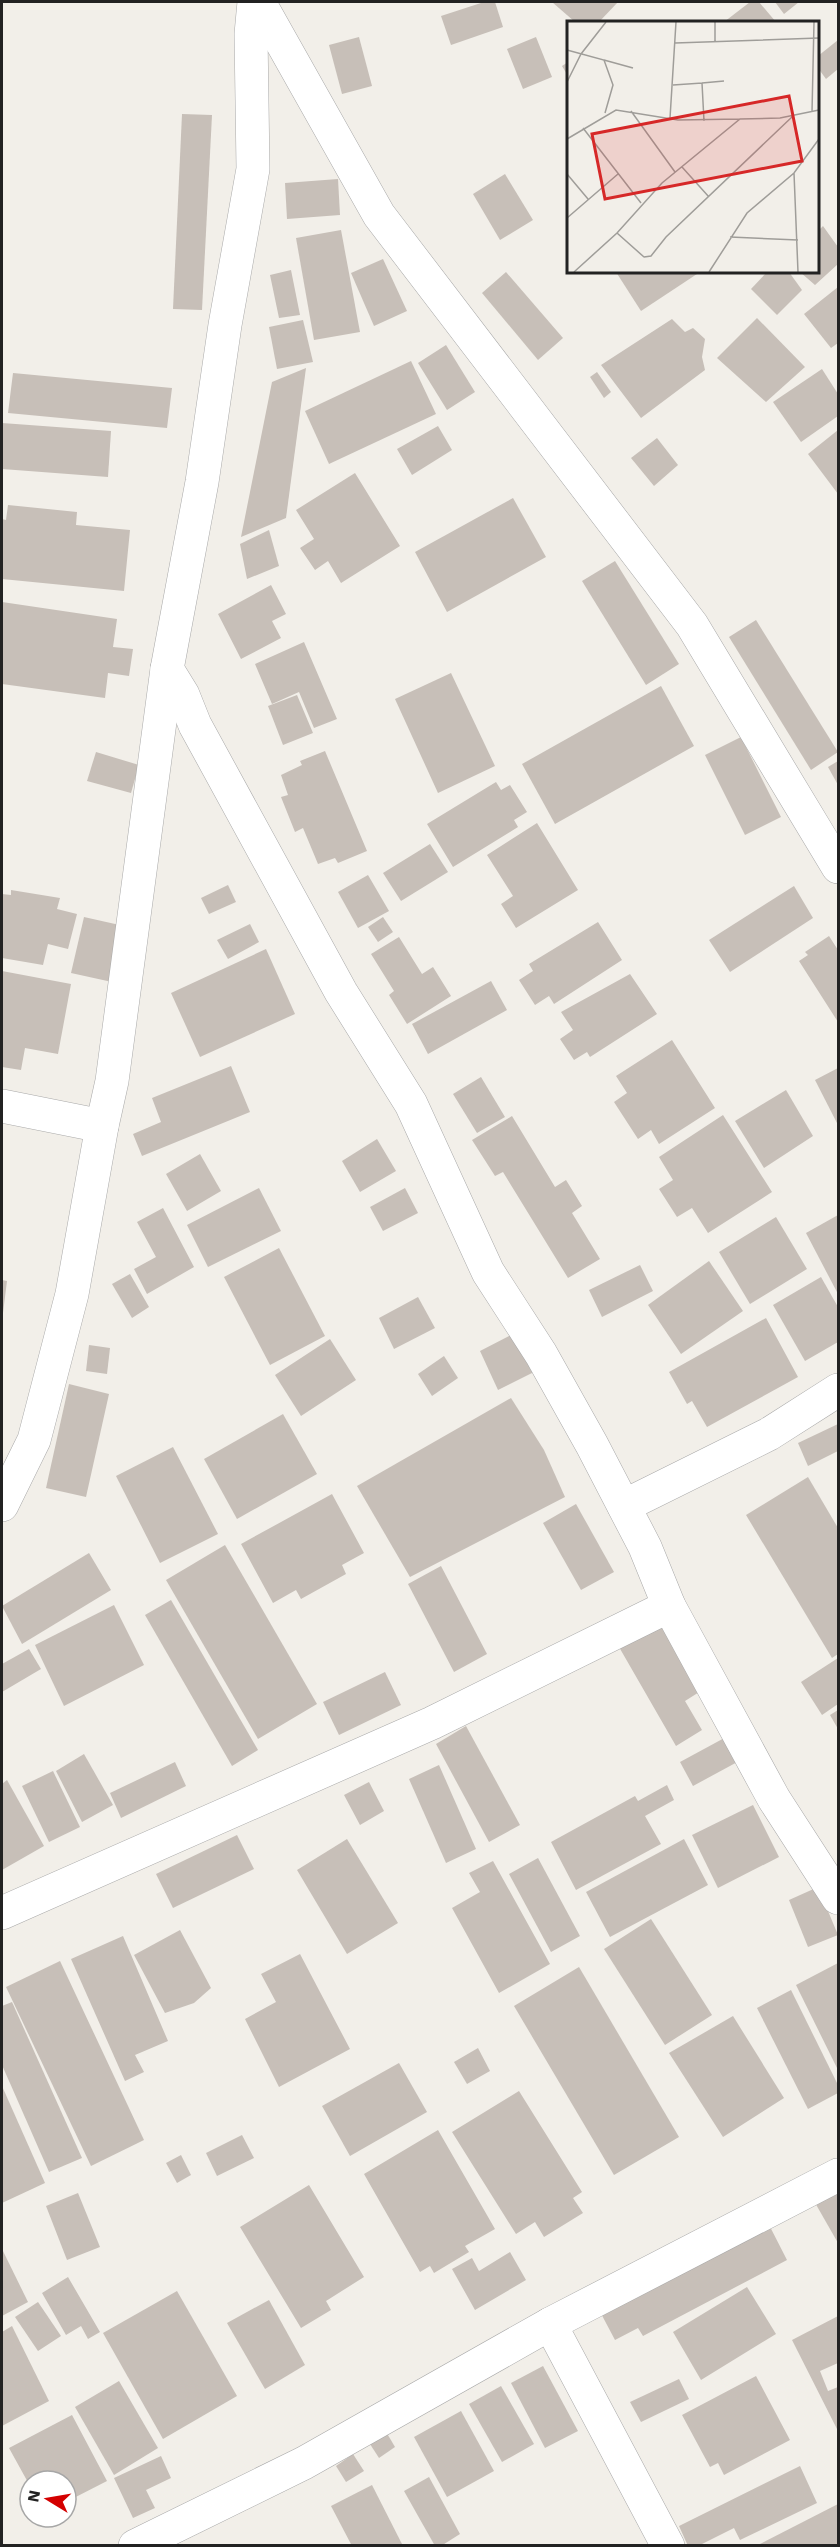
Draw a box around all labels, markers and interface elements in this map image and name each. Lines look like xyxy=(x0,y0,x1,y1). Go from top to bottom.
inset map xyxy=(567,21,819,273)
north arrow xyxy=(18,2469,78,2529)
text: N xyxy=(23,2489,44,2504)

